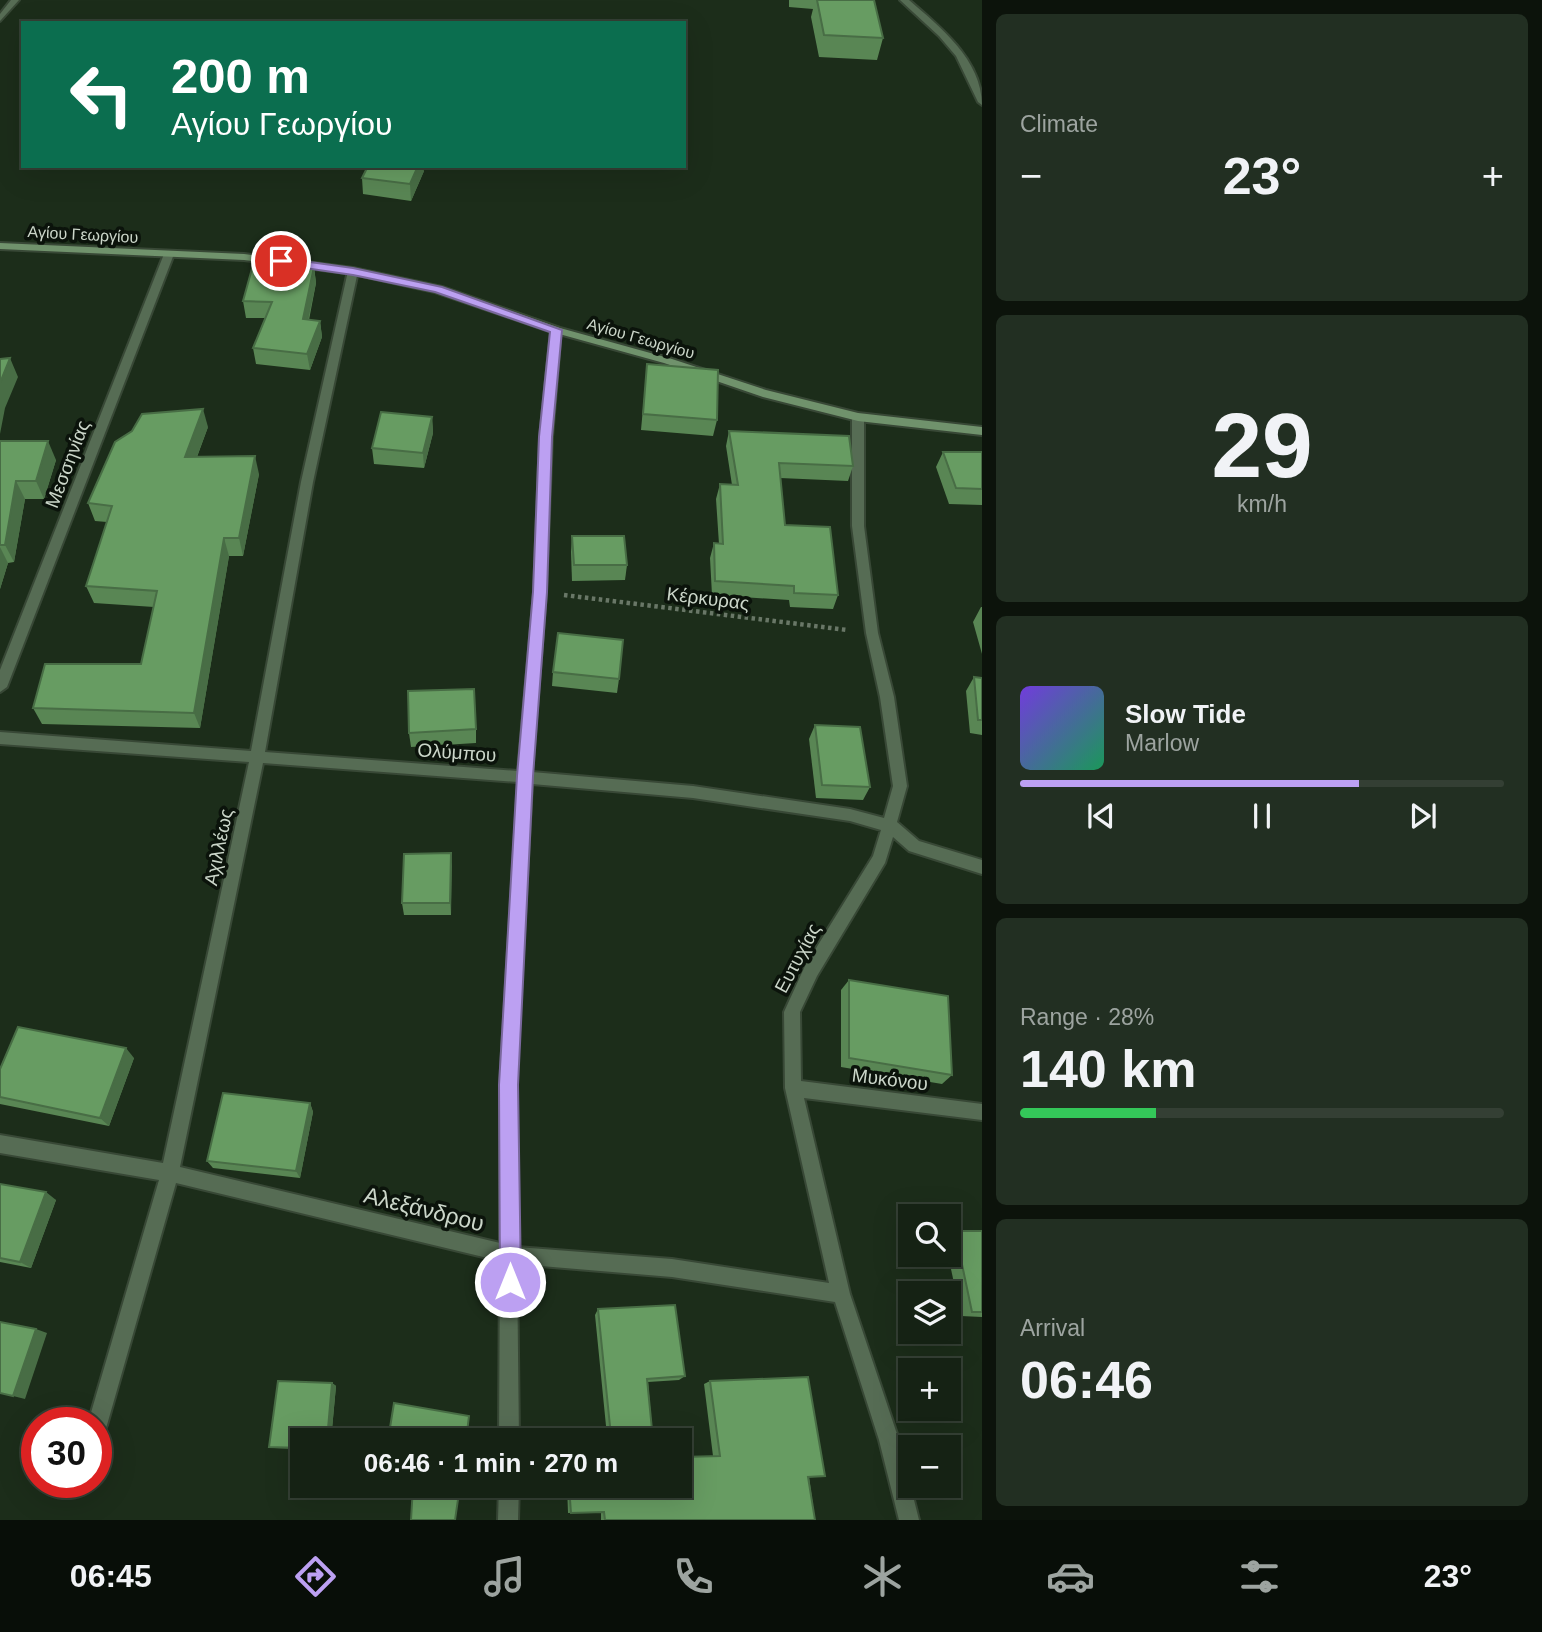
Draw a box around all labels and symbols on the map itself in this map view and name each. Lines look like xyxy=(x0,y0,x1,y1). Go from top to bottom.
street label: Αγίου Γεωργίου xyxy=(27,223,139,246)
pin xyxy=(251,231,311,291)
street label: Αγίου Γεωργίου xyxy=(585,315,696,362)
street label: Μεσσηνίας xyxy=(41,417,94,511)
street label: Κέρκυρας xyxy=(666,583,750,614)
street label: Ολύμπου xyxy=(417,739,497,766)
street label: Αχιλλέως xyxy=(200,807,237,887)
street label: Ευτυχίας xyxy=(770,920,824,996)
street label: Μυκόνου xyxy=(851,1064,929,1095)
street label: Αλεξάνδρου xyxy=(361,1182,487,1236)
position arrow xyxy=(473,1245,547,1319)
speed limit sign: 30 xyxy=(21,1407,112,1498)

